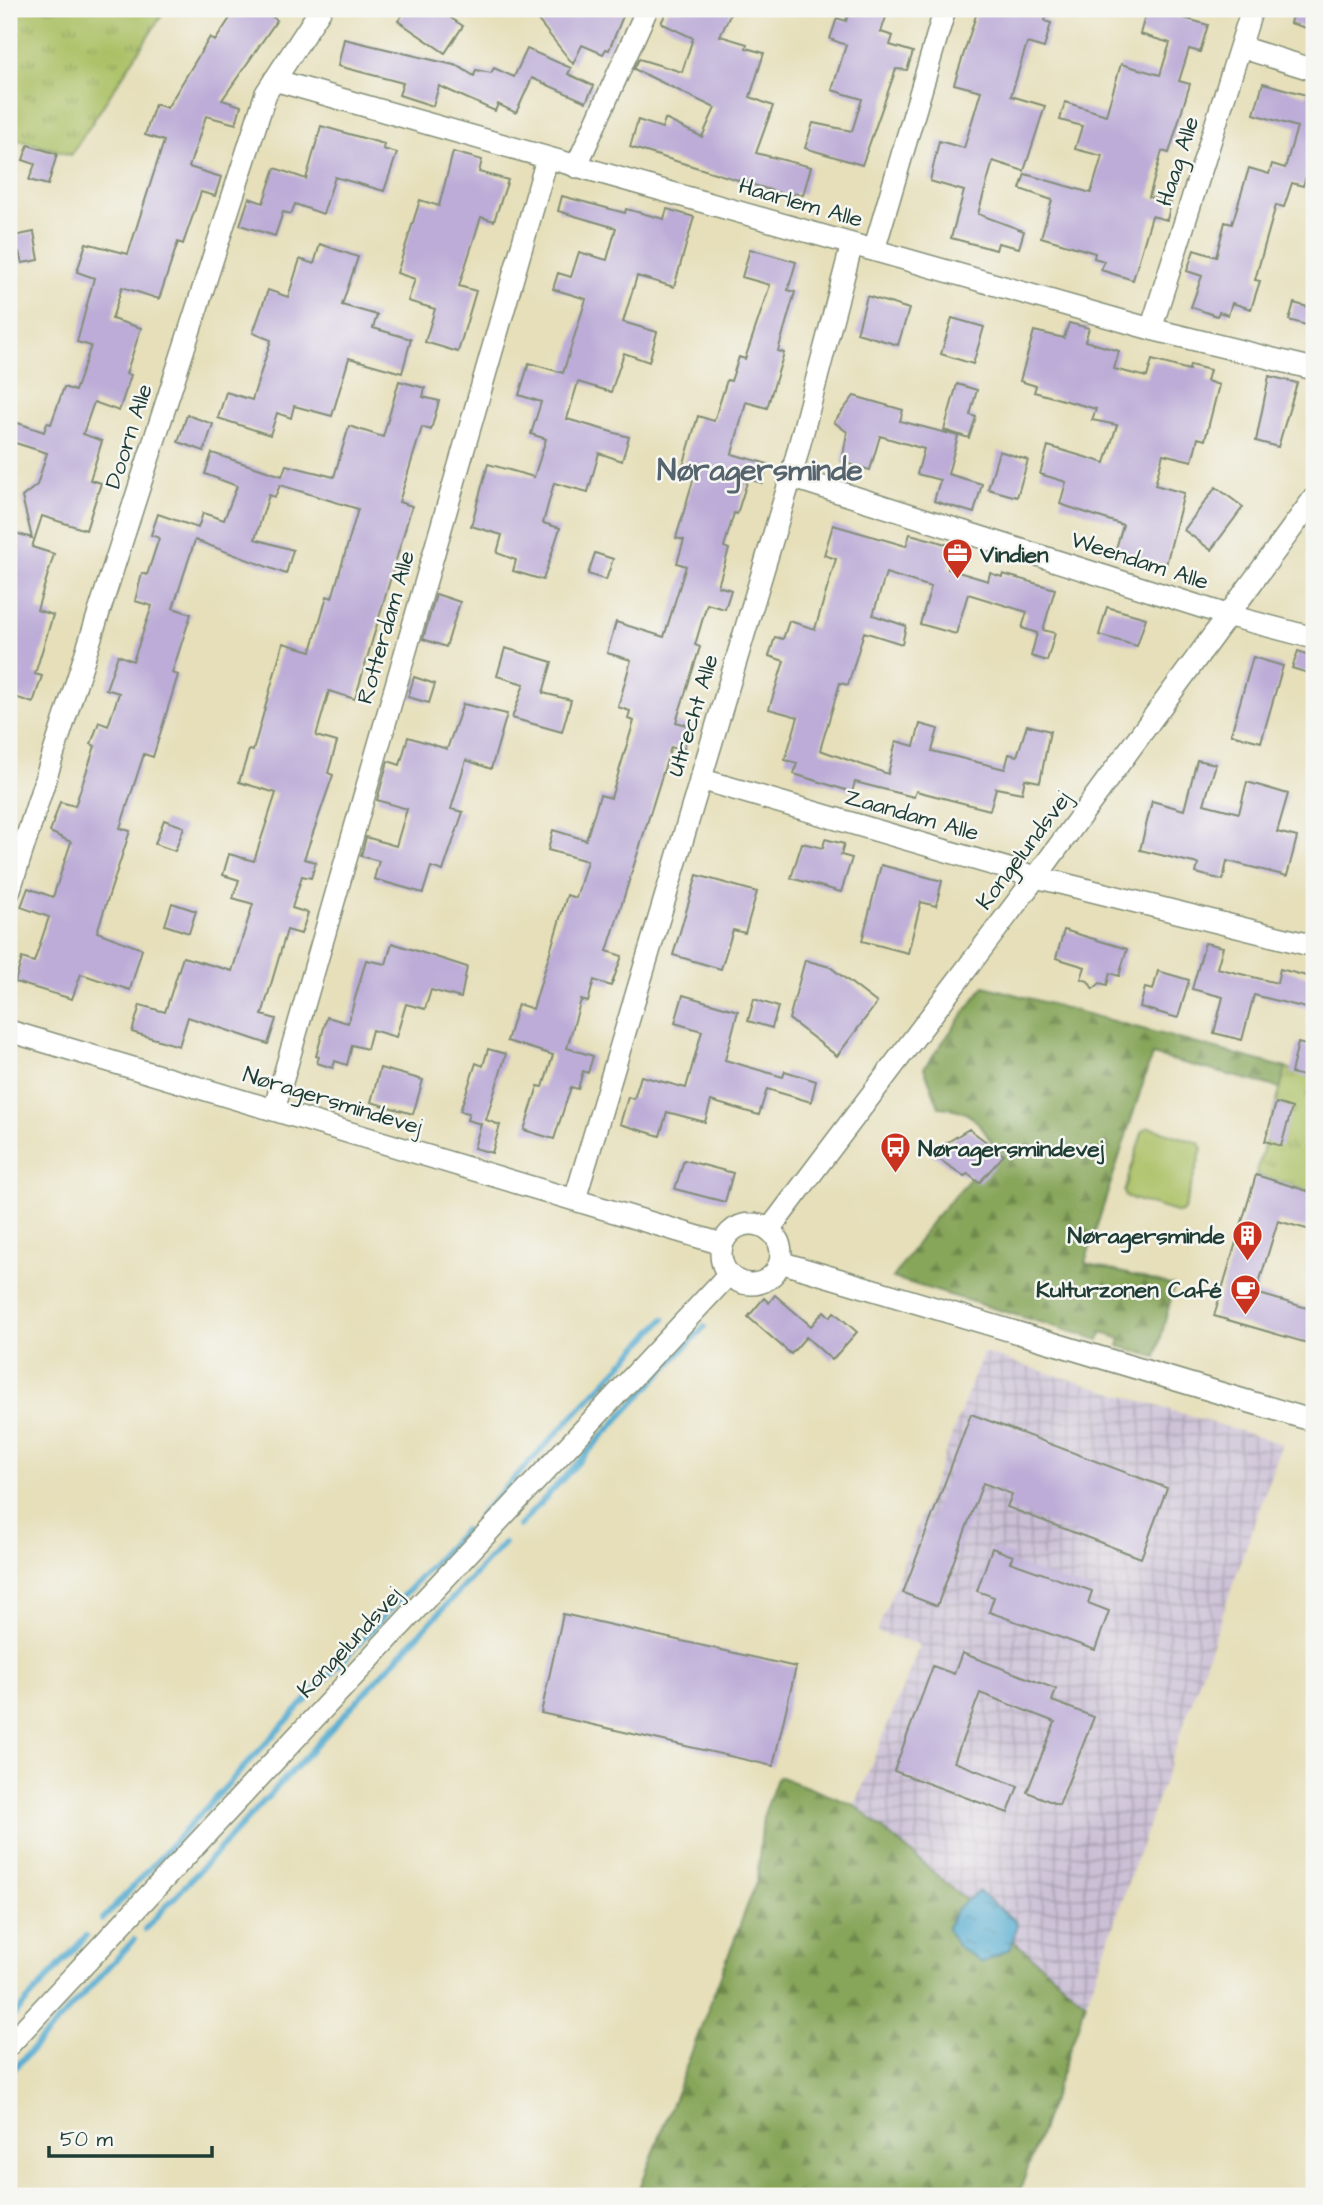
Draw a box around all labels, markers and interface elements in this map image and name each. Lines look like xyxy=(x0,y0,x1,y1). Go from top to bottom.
street label: Haag Alle xyxy=(1148,112,1208,211)
street label: Haarlem Alle xyxy=(735,170,866,236)
street label: Doorn Alle xyxy=(97,380,161,493)
district label: Nøragersminde xyxy=(657,450,863,494)
street label: Weendam Alle xyxy=(1067,524,1213,598)
office icon: Vindien xyxy=(940,537,974,581)
place label: Vindien xyxy=(979,539,1049,571)
street label: Rotterdam Alle xyxy=(349,547,423,708)
street label: Utrecht Alle xyxy=(659,650,727,780)
street label: Zaandam Alle xyxy=(841,781,982,849)
street label: Kongelundsvej xyxy=(969,785,1080,917)
street label: Nøragersmindevej xyxy=(239,1058,426,1144)
bus stop icon: Nøragersmindevej xyxy=(878,1131,912,1175)
place label: Nøragersmindevej xyxy=(918,1133,1105,1166)
building icon: Nøragersminde xyxy=(1231,1218,1265,1262)
place label: Nøragersminde xyxy=(1068,1220,1226,1253)
cafe icon: Kulturzonen Café xyxy=(1228,1272,1262,1316)
place label: Kulturzonen Café xyxy=(1036,1274,1223,1306)
street label: Kongelundsvej xyxy=(290,1580,410,1706)
scale bar xyxy=(49,2114,212,2158)
text: 50 m xyxy=(60,2125,114,2154)

